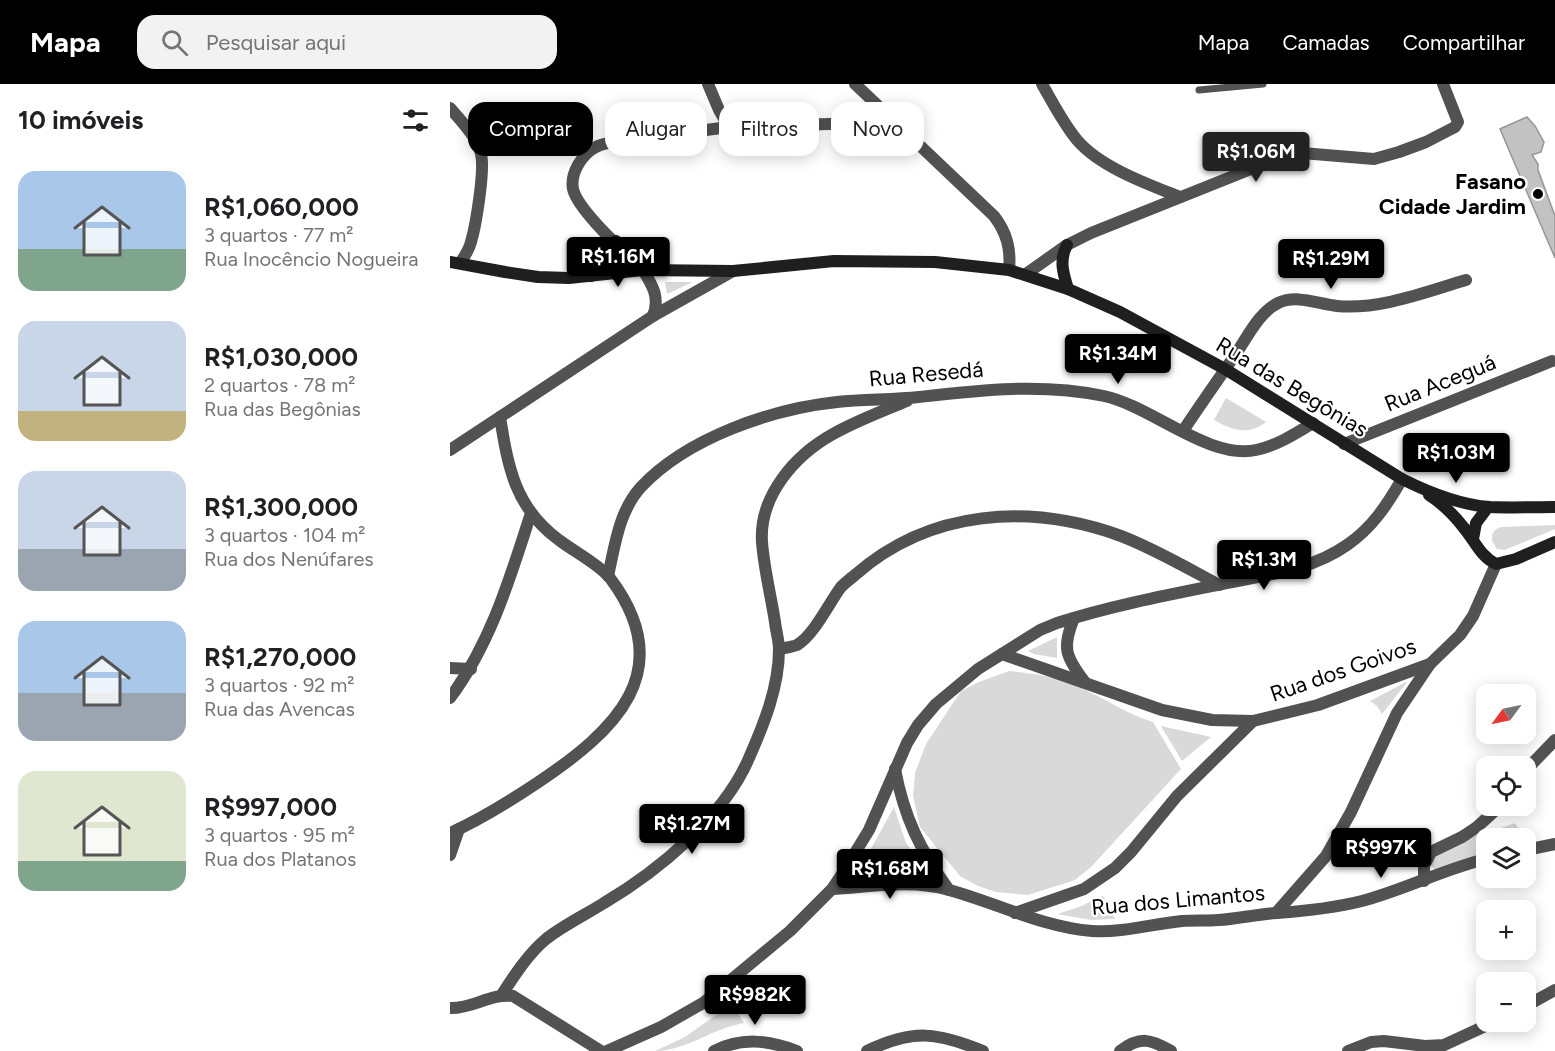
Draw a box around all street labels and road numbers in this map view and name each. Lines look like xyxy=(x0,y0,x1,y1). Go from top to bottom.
street label: Rua das Begônias xyxy=(1211,331,1373,443)
street label: Rua Aceguá xyxy=(1380,348,1500,418)
street label: Rua Resedá xyxy=(868,356,984,392)
street label: Rua dos Goivos xyxy=(1266,632,1420,708)
street label: Rua dos Limantos xyxy=(1090,879,1266,921)

